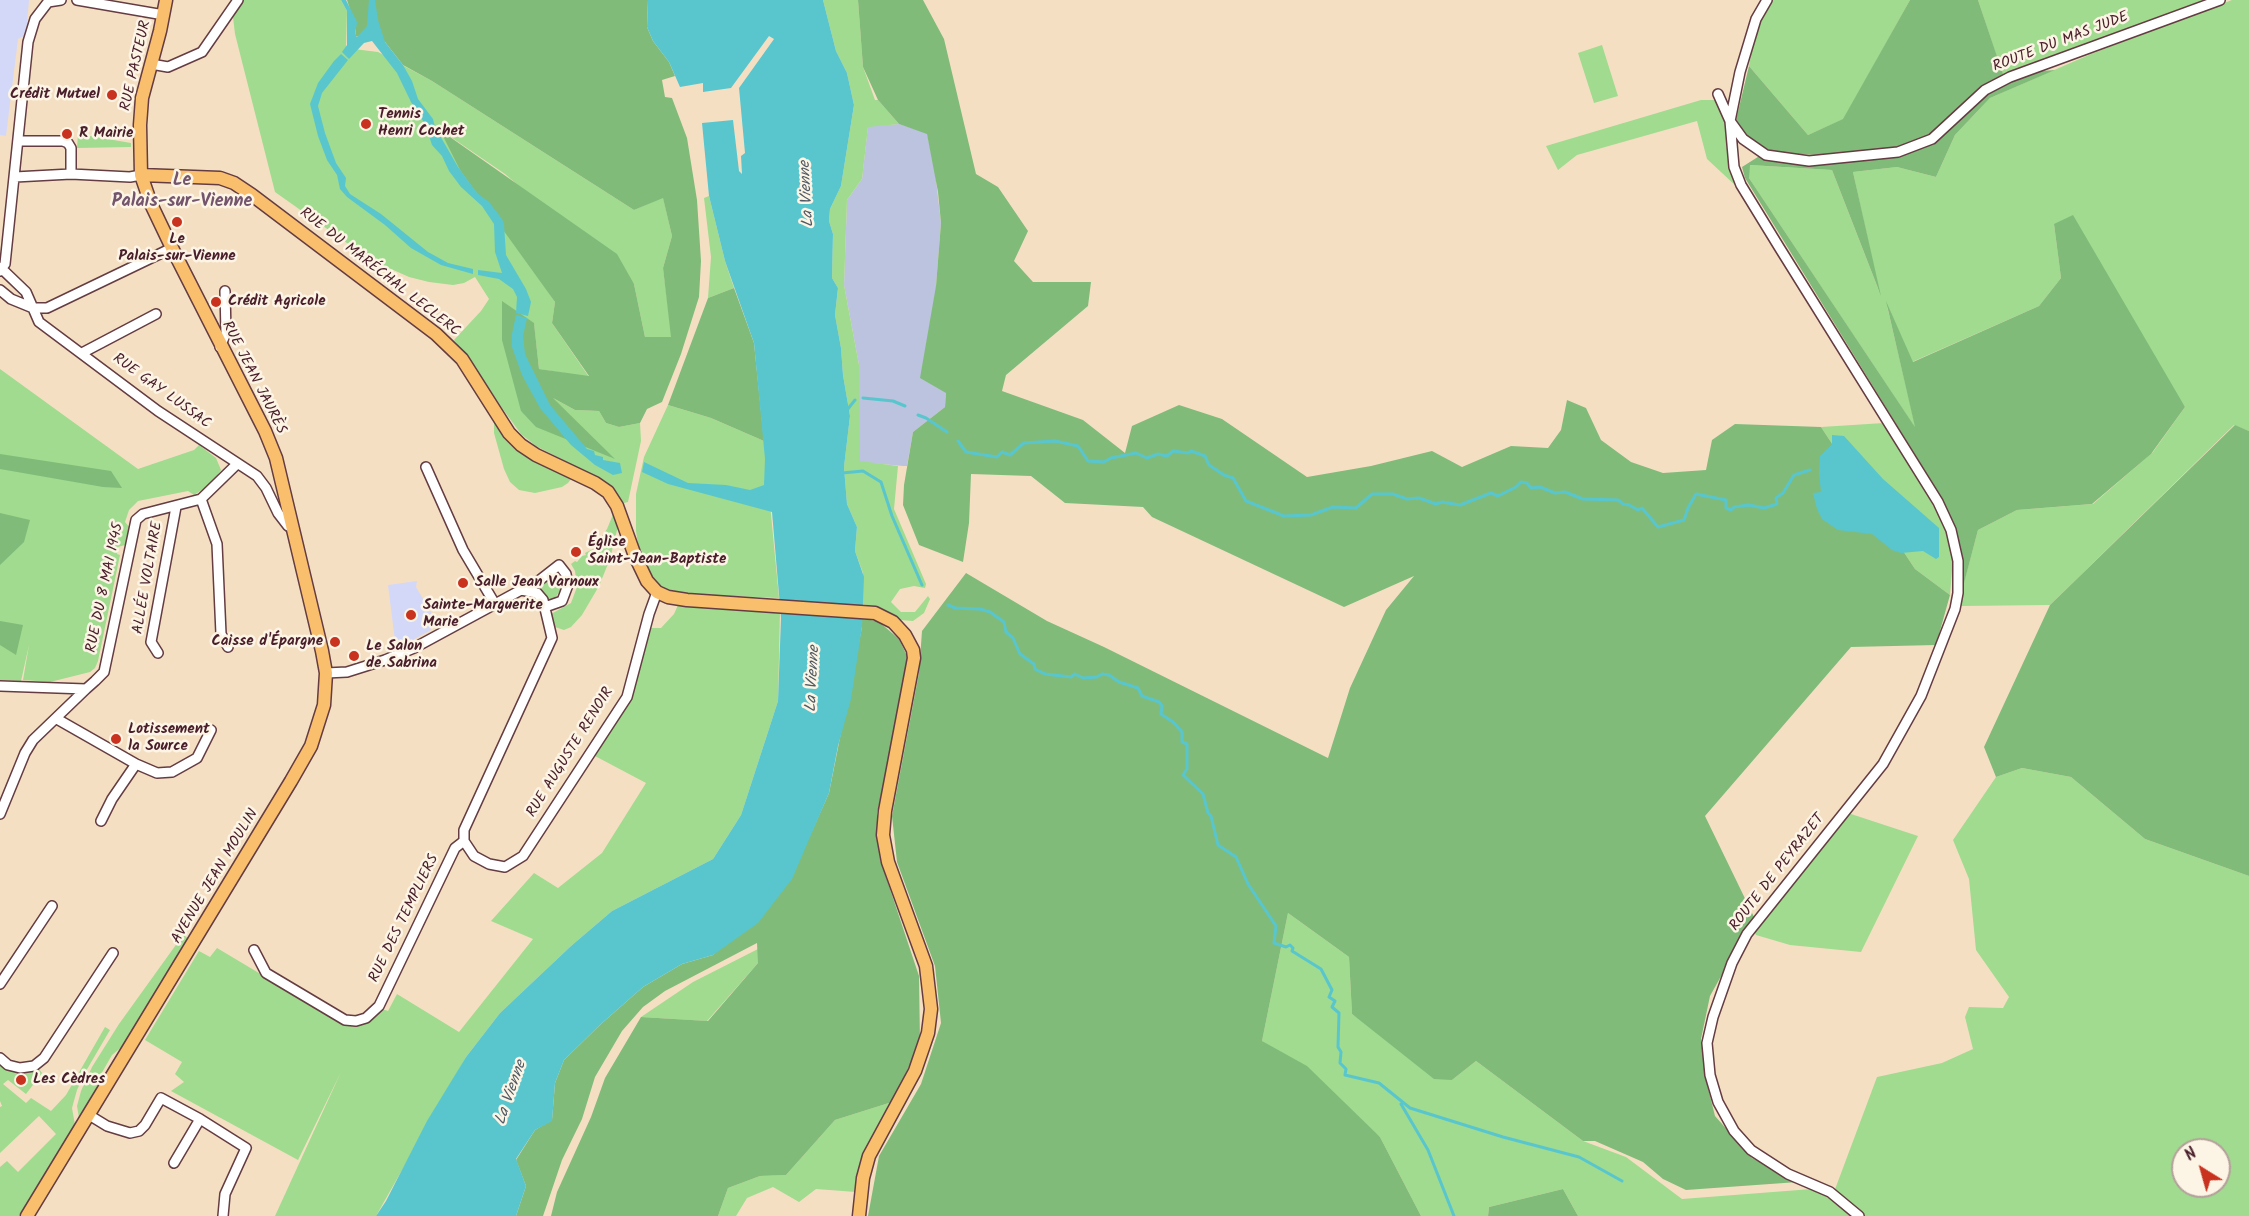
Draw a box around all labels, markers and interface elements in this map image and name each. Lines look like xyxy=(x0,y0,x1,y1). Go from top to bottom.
street label: ROUTE DU MAS JUDE xyxy=(1991,9,2131,77)
street label: RUE PASTEUR xyxy=(118,19,156,113)
place label: Crédit Mutuel xyxy=(10,86,100,104)
marker: Crédit Mutuel xyxy=(105,88,119,102)
place label: Tennis Henri Cochet xyxy=(378,106,464,141)
marker: Tennis Henri Cochet xyxy=(359,117,373,131)
place label: R Mairie xyxy=(79,125,133,143)
marker: R Mairie xyxy=(60,127,74,141)
water label: La Vienne xyxy=(797,160,819,228)
district label: Le Palais-sur-Vienne xyxy=(112,171,252,213)
street label: RUE DU MARÉCHAL LECLERC xyxy=(295,205,463,341)
marker: Le Palais-sur-Vienne xyxy=(170,215,184,229)
place label: Le Palais-sur-Vienne xyxy=(118,231,236,266)
place label: Crédit Agricole xyxy=(228,293,325,311)
marker: Crédit Agricole xyxy=(209,295,223,309)
street label: RUE JEAN JAURÈS xyxy=(217,319,289,437)
street label: RUE GAY LUSSAC xyxy=(109,350,213,434)
street label: ALLÉE VOLTAIRE xyxy=(130,520,168,636)
street label: RUE DU 8 MAI 1945 xyxy=(83,521,129,655)
place label: Église Saint-Jean-Baptiste xyxy=(588,534,726,569)
marker: Église Saint-Jean-Baptiste xyxy=(569,545,583,559)
place label: Salle Jean Varnoux xyxy=(475,574,599,592)
marker: Salle Jean Varnoux xyxy=(456,576,470,590)
place label: Sainte-Marguerite Marie xyxy=(423,597,543,632)
marker: Sainte-Marguerite Marie xyxy=(404,608,418,622)
place label: Caisse d'Épargne xyxy=(211,633,323,651)
marker: Caisse d'Épargne xyxy=(328,635,342,649)
place label: Le Salon de Sabrina xyxy=(366,638,437,673)
water label: La Vienne xyxy=(803,645,825,713)
marker: Le Salon de Sabrina xyxy=(347,649,361,663)
street label: RUE AUGUSTE RENOIR xyxy=(524,685,618,821)
place label: Lotissement la Source xyxy=(128,721,210,756)
marker: Lotissement la Source xyxy=(109,732,123,746)
street label: AVENUE JEAN MOULIN xyxy=(169,806,263,948)
street label: ROUTE DE PEYRAZET xyxy=(1727,811,1829,935)
street label: RUE DES TEMPLIERS xyxy=(366,852,444,986)
water label: La Vienne xyxy=(492,1058,532,1128)
place label: Les Cèdres xyxy=(33,1071,105,1089)
marker: Les Cèdres xyxy=(14,1073,28,1087)
north arrow xyxy=(2171,1138,2231,1198)
text: N xyxy=(2180,1142,2203,1168)

